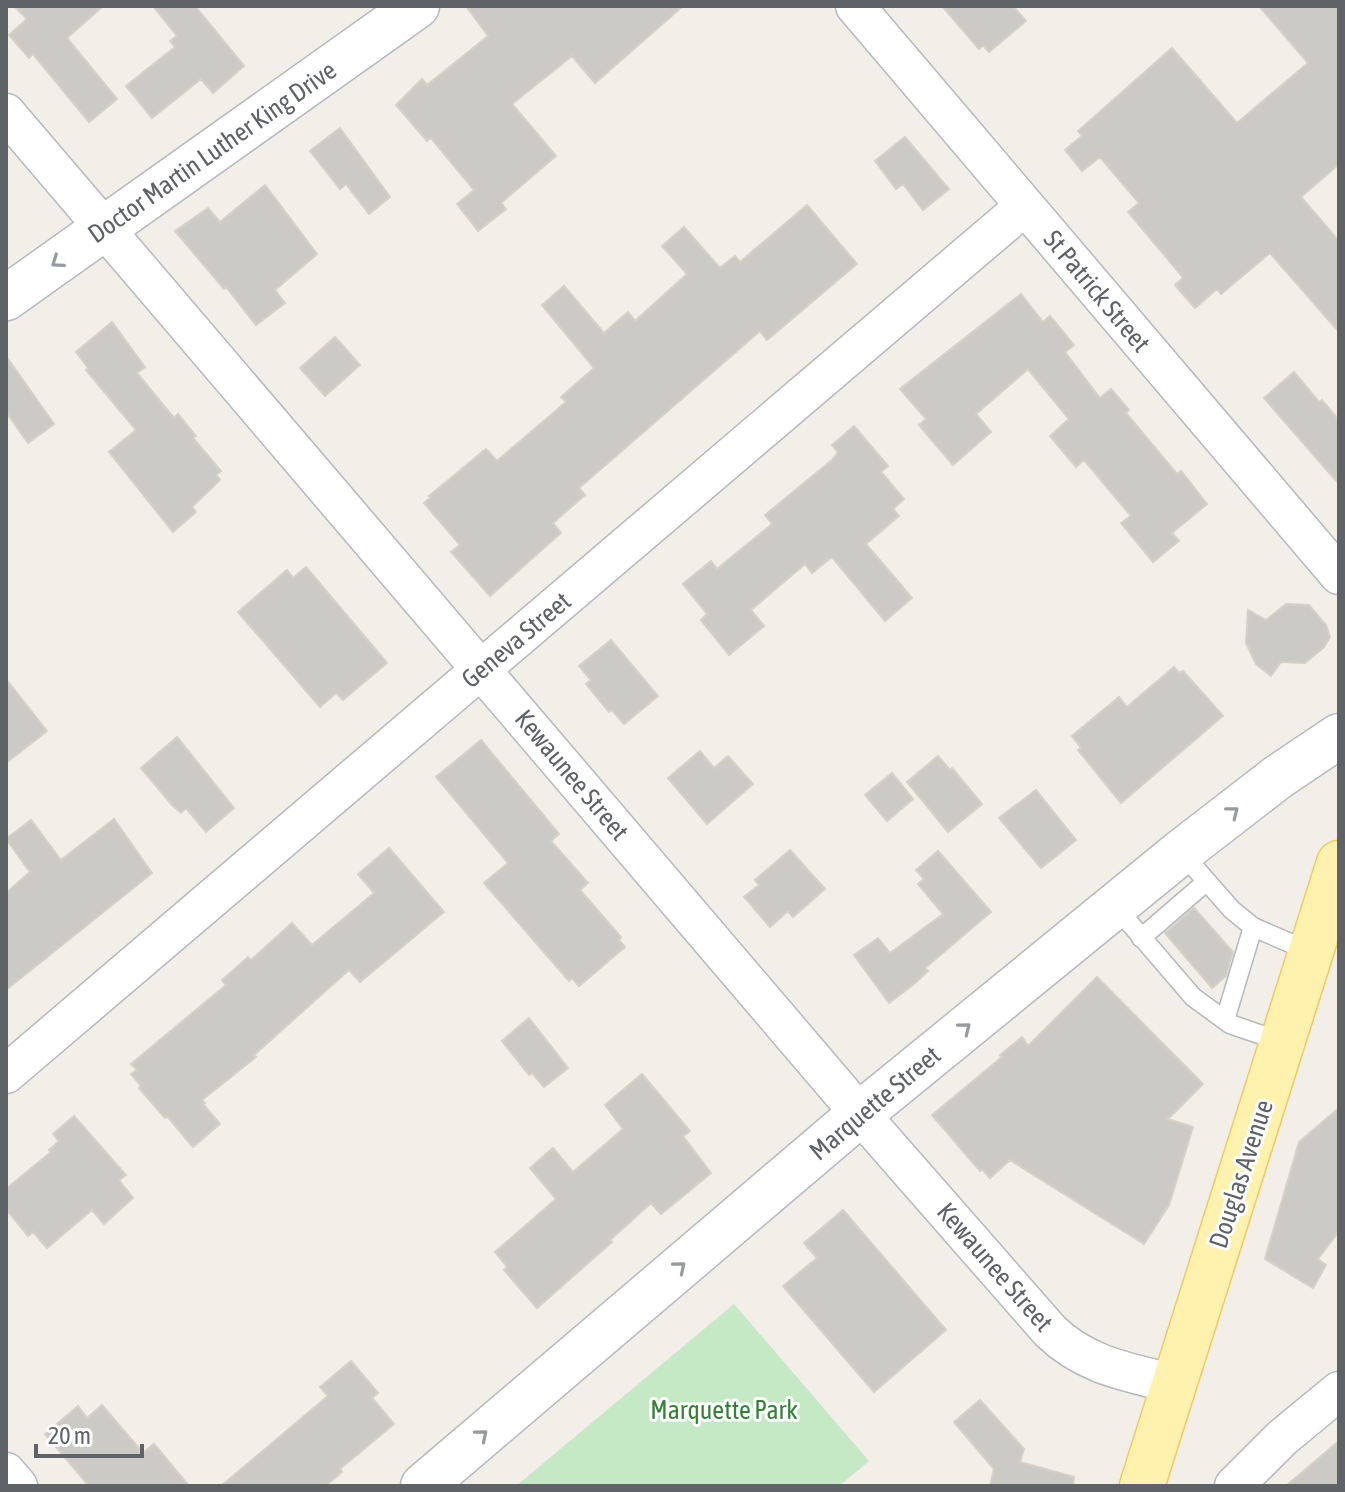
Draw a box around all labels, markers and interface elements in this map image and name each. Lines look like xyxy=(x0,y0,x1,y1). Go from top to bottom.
street label: Doctor Martin Luther King Drive xyxy=(82,55,342,249)
street label: St Patrick Street xyxy=(1038,224,1156,358)
one-way arrow xyxy=(52,252,66,267)
street label: Geneva Street xyxy=(455,586,577,694)
street label: Kewaunee Street xyxy=(509,704,635,846)
one-way arrow xyxy=(1224,808,1239,822)
one-way arrow xyxy=(956,1023,970,1038)
street label: Marquette Street xyxy=(804,1040,946,1166)
street label: Douglas Avenue xyxy=(1203,1096,1279,1252)
street label: Kewaunee Street xyxy=(931,1197,1059,1337)
one-way arrow xyxy=(671,1262,685,1277)
park label: Marquette Park xyxy=(650,1395,798,1425)
scale bar xyxy=(36,1408,142,1458)
text: 20 m xyxy=(48,1422,91,1449)
one-way arrow xyxy=(473,1431,487,1445)

